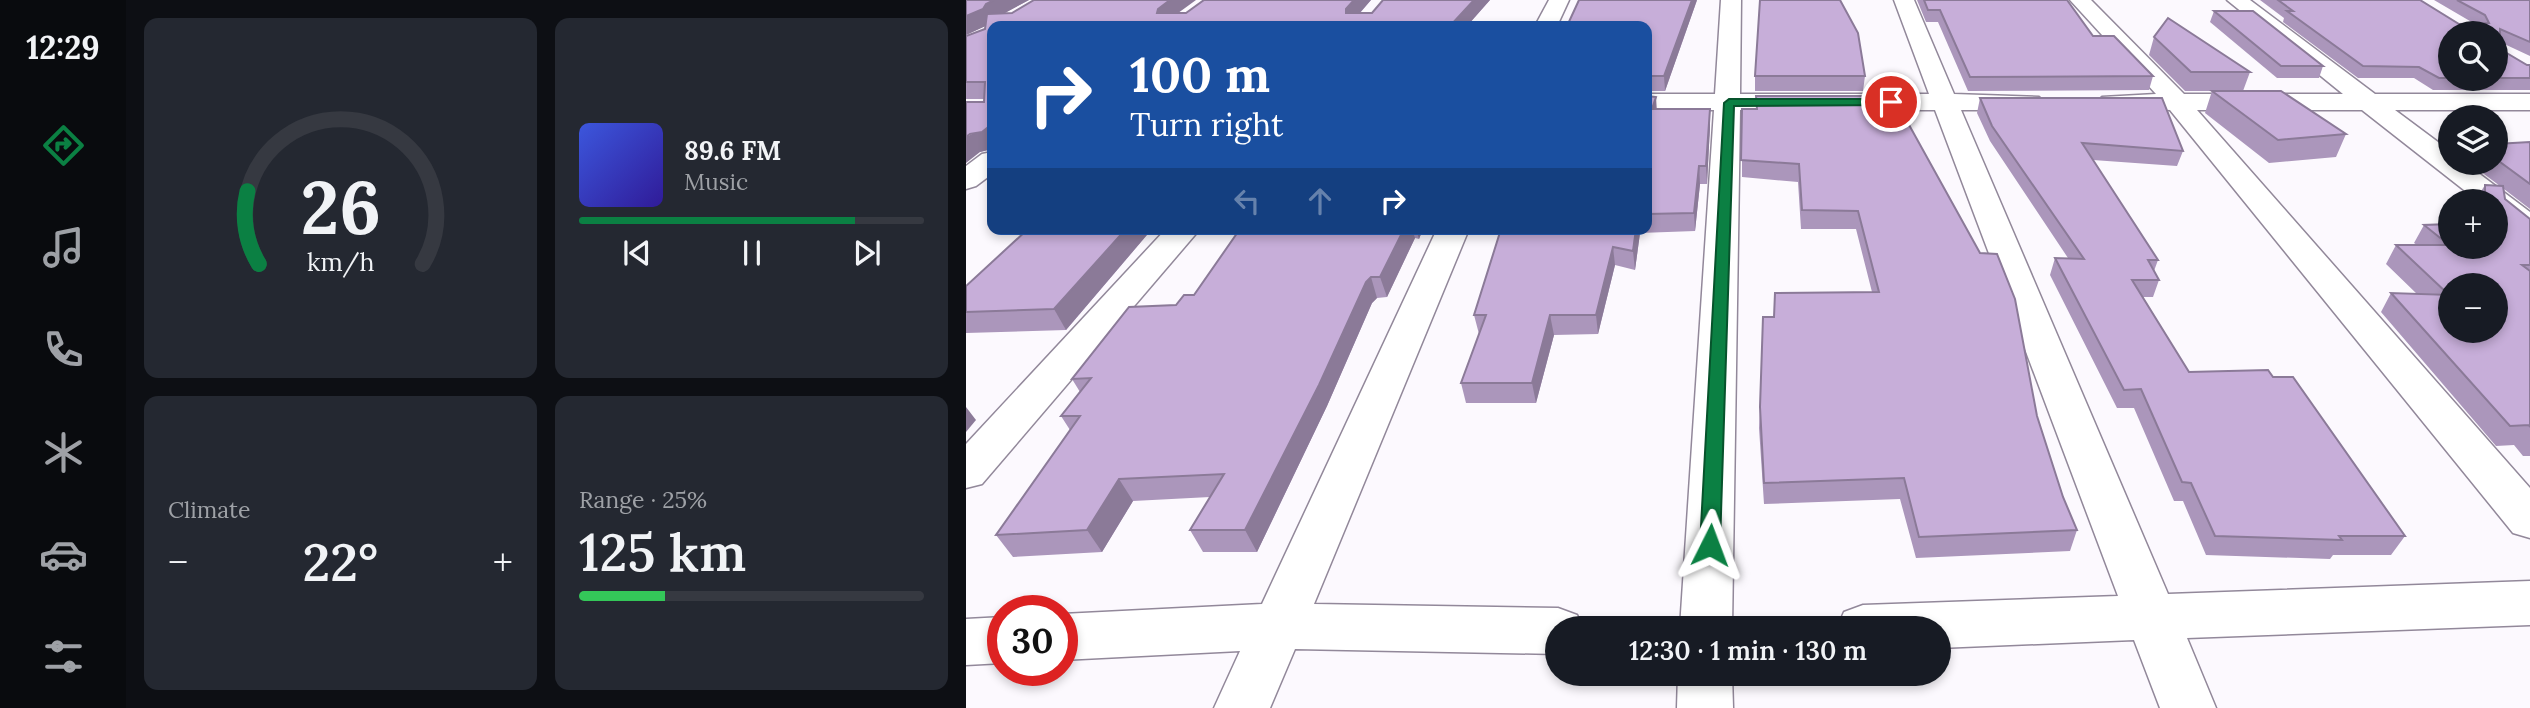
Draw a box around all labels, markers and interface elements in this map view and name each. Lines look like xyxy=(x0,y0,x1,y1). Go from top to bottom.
map controls xyxy=(2438,21,2508,343)
button: search xyxy=(2438,21,2508,91)
text: 12:29 xyxy=(26,27,100,68)
text: 100 m xyxy=(1130,43,1270,105)
icon: right xyxy=(1015,49,1106,140)
pin xyxy=(1861,72,1921,132)
icon: arrive xyxy=(1872,83,1910,121)
text: Turn right xyxy=(1130,104,1283,145)
button: layers xyxy=(2438,105,2508,175)
icon: directions xyxy=(39,121,88,170)
text: 89.6 FM xyxy=(684,134,781,167)
text: 26 xyxy=(300,161,381,254)
text: Music xyxy=(684,167,748,196)
icon: left xyxy=(1228,182,1266,220)
icon: ahead xyxy=(1301,182,1339,220)
icon: right xyxy=(1374,182,1412,220)
button: + xyxy=(2438,189,2508,259)
icon: music xyxy=(39,223,88,272)
icon: previous xyxy=(618,234,656,272)
icon: pause xyxy=(733,234,771,272)
icon: next xyxy=(848,234,886,272)
text: km/h xyxy=(307,246,374,278)
button: − xyxy=(2438,273,2508,343)
icon: phone xyxy=(39,325,88,374)
icon: climate xyxy=(39,428,88,477)
text: Range · 25% xyxy=(579,485,707,514)
text: Climate xyxy=(168,495,250,524)
position arrow xyxy=(1673,508,1747,582)
text: 125 km xyxy=(579,519,746,585)
text: 22° xyxy=(303,529,378,595)
icon: car xyxy=(39,530,88,579)
text: − xyxy=(168,538,188,586)
text: + xyxy=(493,538,513,586)
speed limit sign: 30 xyxy=(987,595,1078,686)
icon: filters xyxy=(39,632,88,681)
text: 12:30 · 1 min · 130 m xyxy=(1629,634,1867,667)

